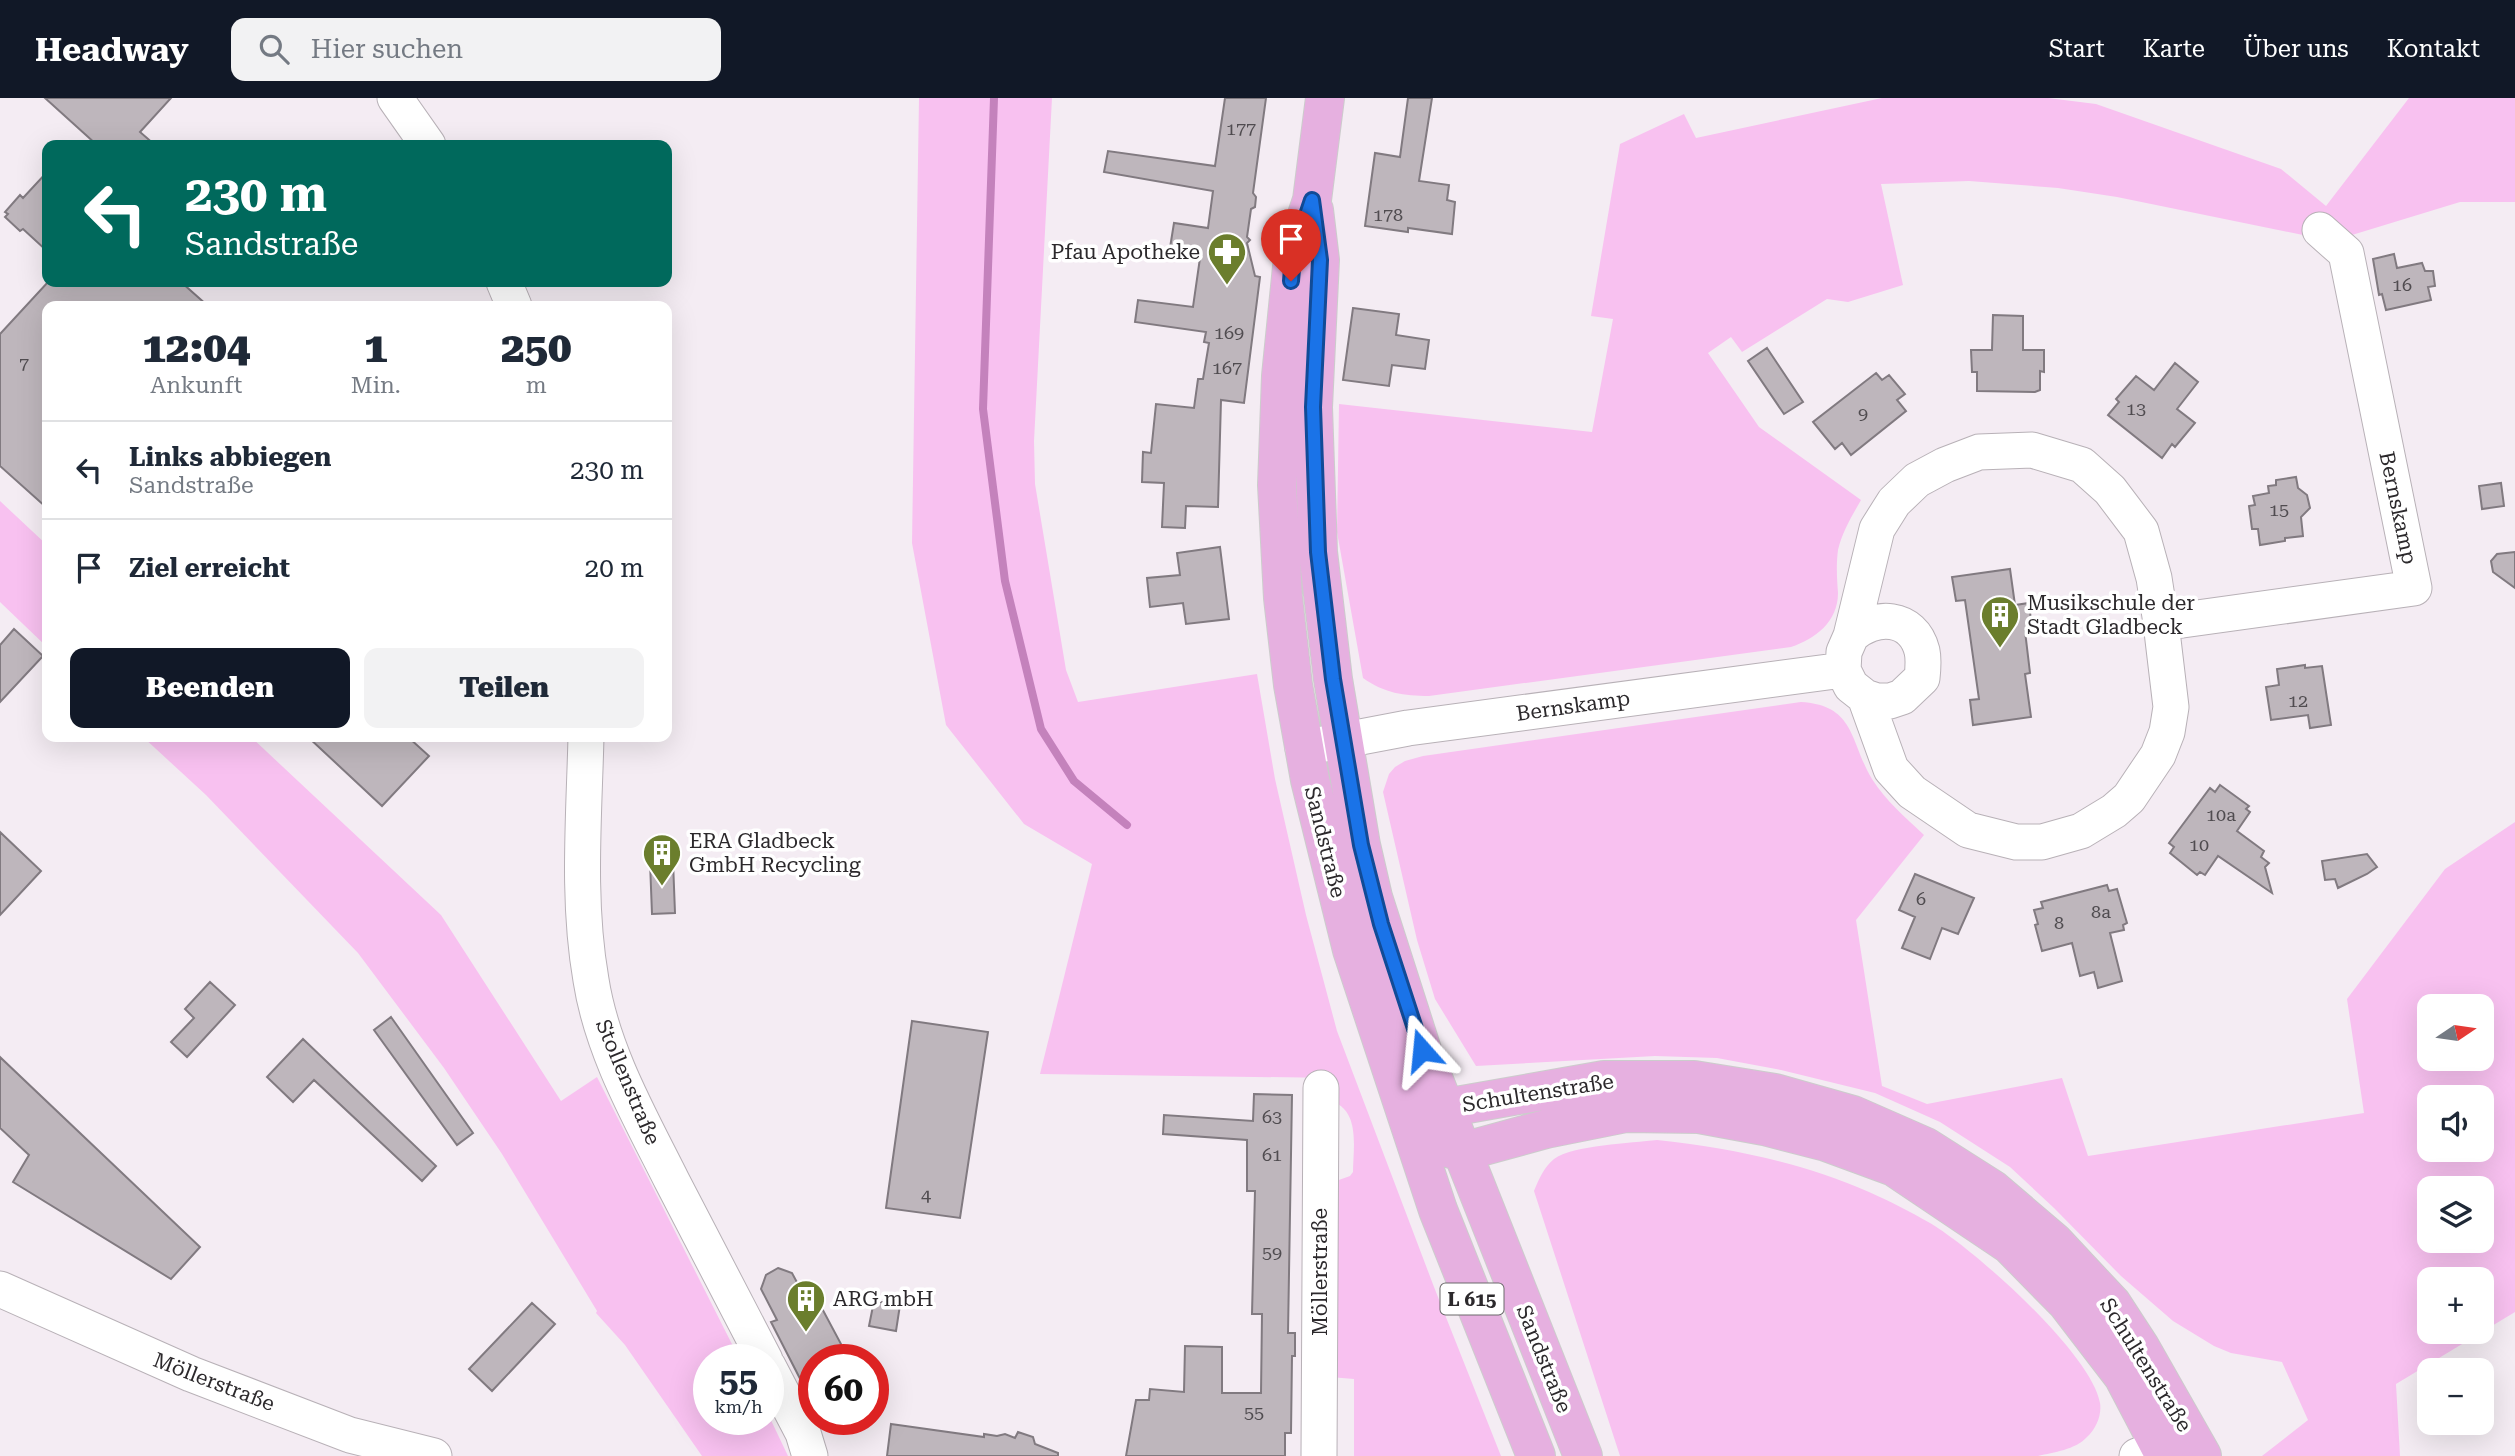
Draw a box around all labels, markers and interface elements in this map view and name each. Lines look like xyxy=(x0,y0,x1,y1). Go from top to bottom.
search box xyxy=(231,18,721,81)
text: Headway xyxy=(35,30,189,69)
icon: search xyxy=(255,30,293,68)
text: Hier suchen xyxy=(311,34,463,64)
text: Start xyxy=(2049,35,2105,63)
text: Karte xyxy=(2143,35,2205,63)
text: Über uns xyxy=(2243,35,2349,63)
text: Kontakt xyxy=(2387,35,2480,63)
house number: 177 xyxy=(1226,118,1256,139)
text: 230 m xyxy=(185,166,327,223)
icon: left xyxy=(70,168,161,259)
house number: 178 xyxy=(1373,204,1403,225)
pin xyxy=(1261,209,1321,281)
icon: arrive xyxy=(1272,220,1310,258)
text: Sandstraße xyxy=(185,225,358,263)
pharmacy icon: Pfau Apotheke xyxy=(1206,231,1248,286)
place label: Pfau Apotheke xyxy=(1051,240,1200,264)
house number: 16 xyxy=(2392,274,2412,295)
house number: 169 xyxy=(1214,322,1244,343)
text: 12:04 xyxy=(142,323,250,372)
text: 1 xyxy=(364,323,387,372)
text: 250 xyxy=(501,323,572,372)
house number: 7 xyxy=(19,353,29,374)
house number: 167 xyxy=(1212,357,1242,378)
text: Ankunft xyxy=(150,372,242,399)
text: Min. xyxy=(351,372,401,399)
text: m xyxy=(526,372,547,399)
house number: 13 xyxy=(2126,398,2146,419)
house number: 9 xyxy=(1858,403,1868,424)
text: Links abbiegen xyxy=(129,442,332,472)
street label: Bernskamp xyxy=(2374,449,2422,567)
icon: left xyxy=(70,451,108,489)
text: 230 m xyxy=(570,455,644,485)
text: Sandstraße xyxy=(129,472,254,499)
house number: 15 xyxy=(2269,499,2289,520)
icon: arrive xyxy=(70,549,108,587)
text: Ziel erreicht xyxy=(129,553,290,583)
text: 20 m xyxy=(585,553,644,583)
place label: Musikschule der Stadt Gladbeck xyxy=(2027,591,2195,639)
building icon: Musikschule der Stadt Gladbeck xyxy=(1979,594,2021,649)
button: Beenden xyxy=(70,648,350,728)
button: Teilen xyxy=(364,648,644,728)
street label: Bernskamp xyxy=(1515,686,1631,726)
house number: 12 xyxy=(2288,690,2308,711)
street label: Sandstraße xyxy=(1300,784,1350,900)
house number: 10a xyxy=(2206,804,2236,825)
place label: ERA Gladbeck GmbH Recycling xyxy=(689,829,861,877)
building icon: ERA Gladbeck GmbH Recycling xyxy=(641,832,683,887)
house number: 10 xyxy=(2189,834,2209,855)
house number: 6 xyxy=(1916,888,1926,909)
house number: 8a xyxy=(2091,901,2111,922)
house number: 8 xyxy=(2054,912,2064,933)
north arrow xyxy=(2417,994,2494,1071)
map controls xyxy=(2417,994,2494,1435)
position arrow xyxy=(1385,1013,1459,1087)
street label: Stollenstraße xyxy=(591,1016,665,1148)
street label: Schultenstraße xyxy=(1461,1069,1615,1117)
button: sound xyxy=(2417,1085,2494,1162)
house number: 63 xyxy=(1262,1106,1282,1127)
house number: 61 xyxy=(1262,1144,1282,1165)
button: layers xyxy=(2417,1176,2494,1253)
house number: 4 xyxy=(921,1184,931,1205)
street label: Möllerstraße xyxy=(1308,1208,1332,1336)
house number: 59 xyxy=(1262,1242,1282,1263)
button: + xyxy=(2417,1267,2494,1344)
building icon: ARG mbH xyxy=(785,1278,827,1333)
road number: L 615 xyxy=(1440,1284,1504,1315)
place label: ARG mbH xyxy=(833,1287,934,1311)
street label: Schultenstraße xyxy=(2095,1294,2197,1436)
street label: Sandstraße xyxy=(1512,1302,1576,1416)
speed limit sign: 60 xyxy=(798,1344,889,1435)
street label: Möllerstraße xyxy=(150,1348,278,1416)
button: − xyxy=(2417,1358,2494,1435)
text: 55 xyxy=(719,1360,758,1401)
text: km/h xyxy=(714,1396,763,1417)
house number: 55 xyxy=(1244,1402,1264,1423)

